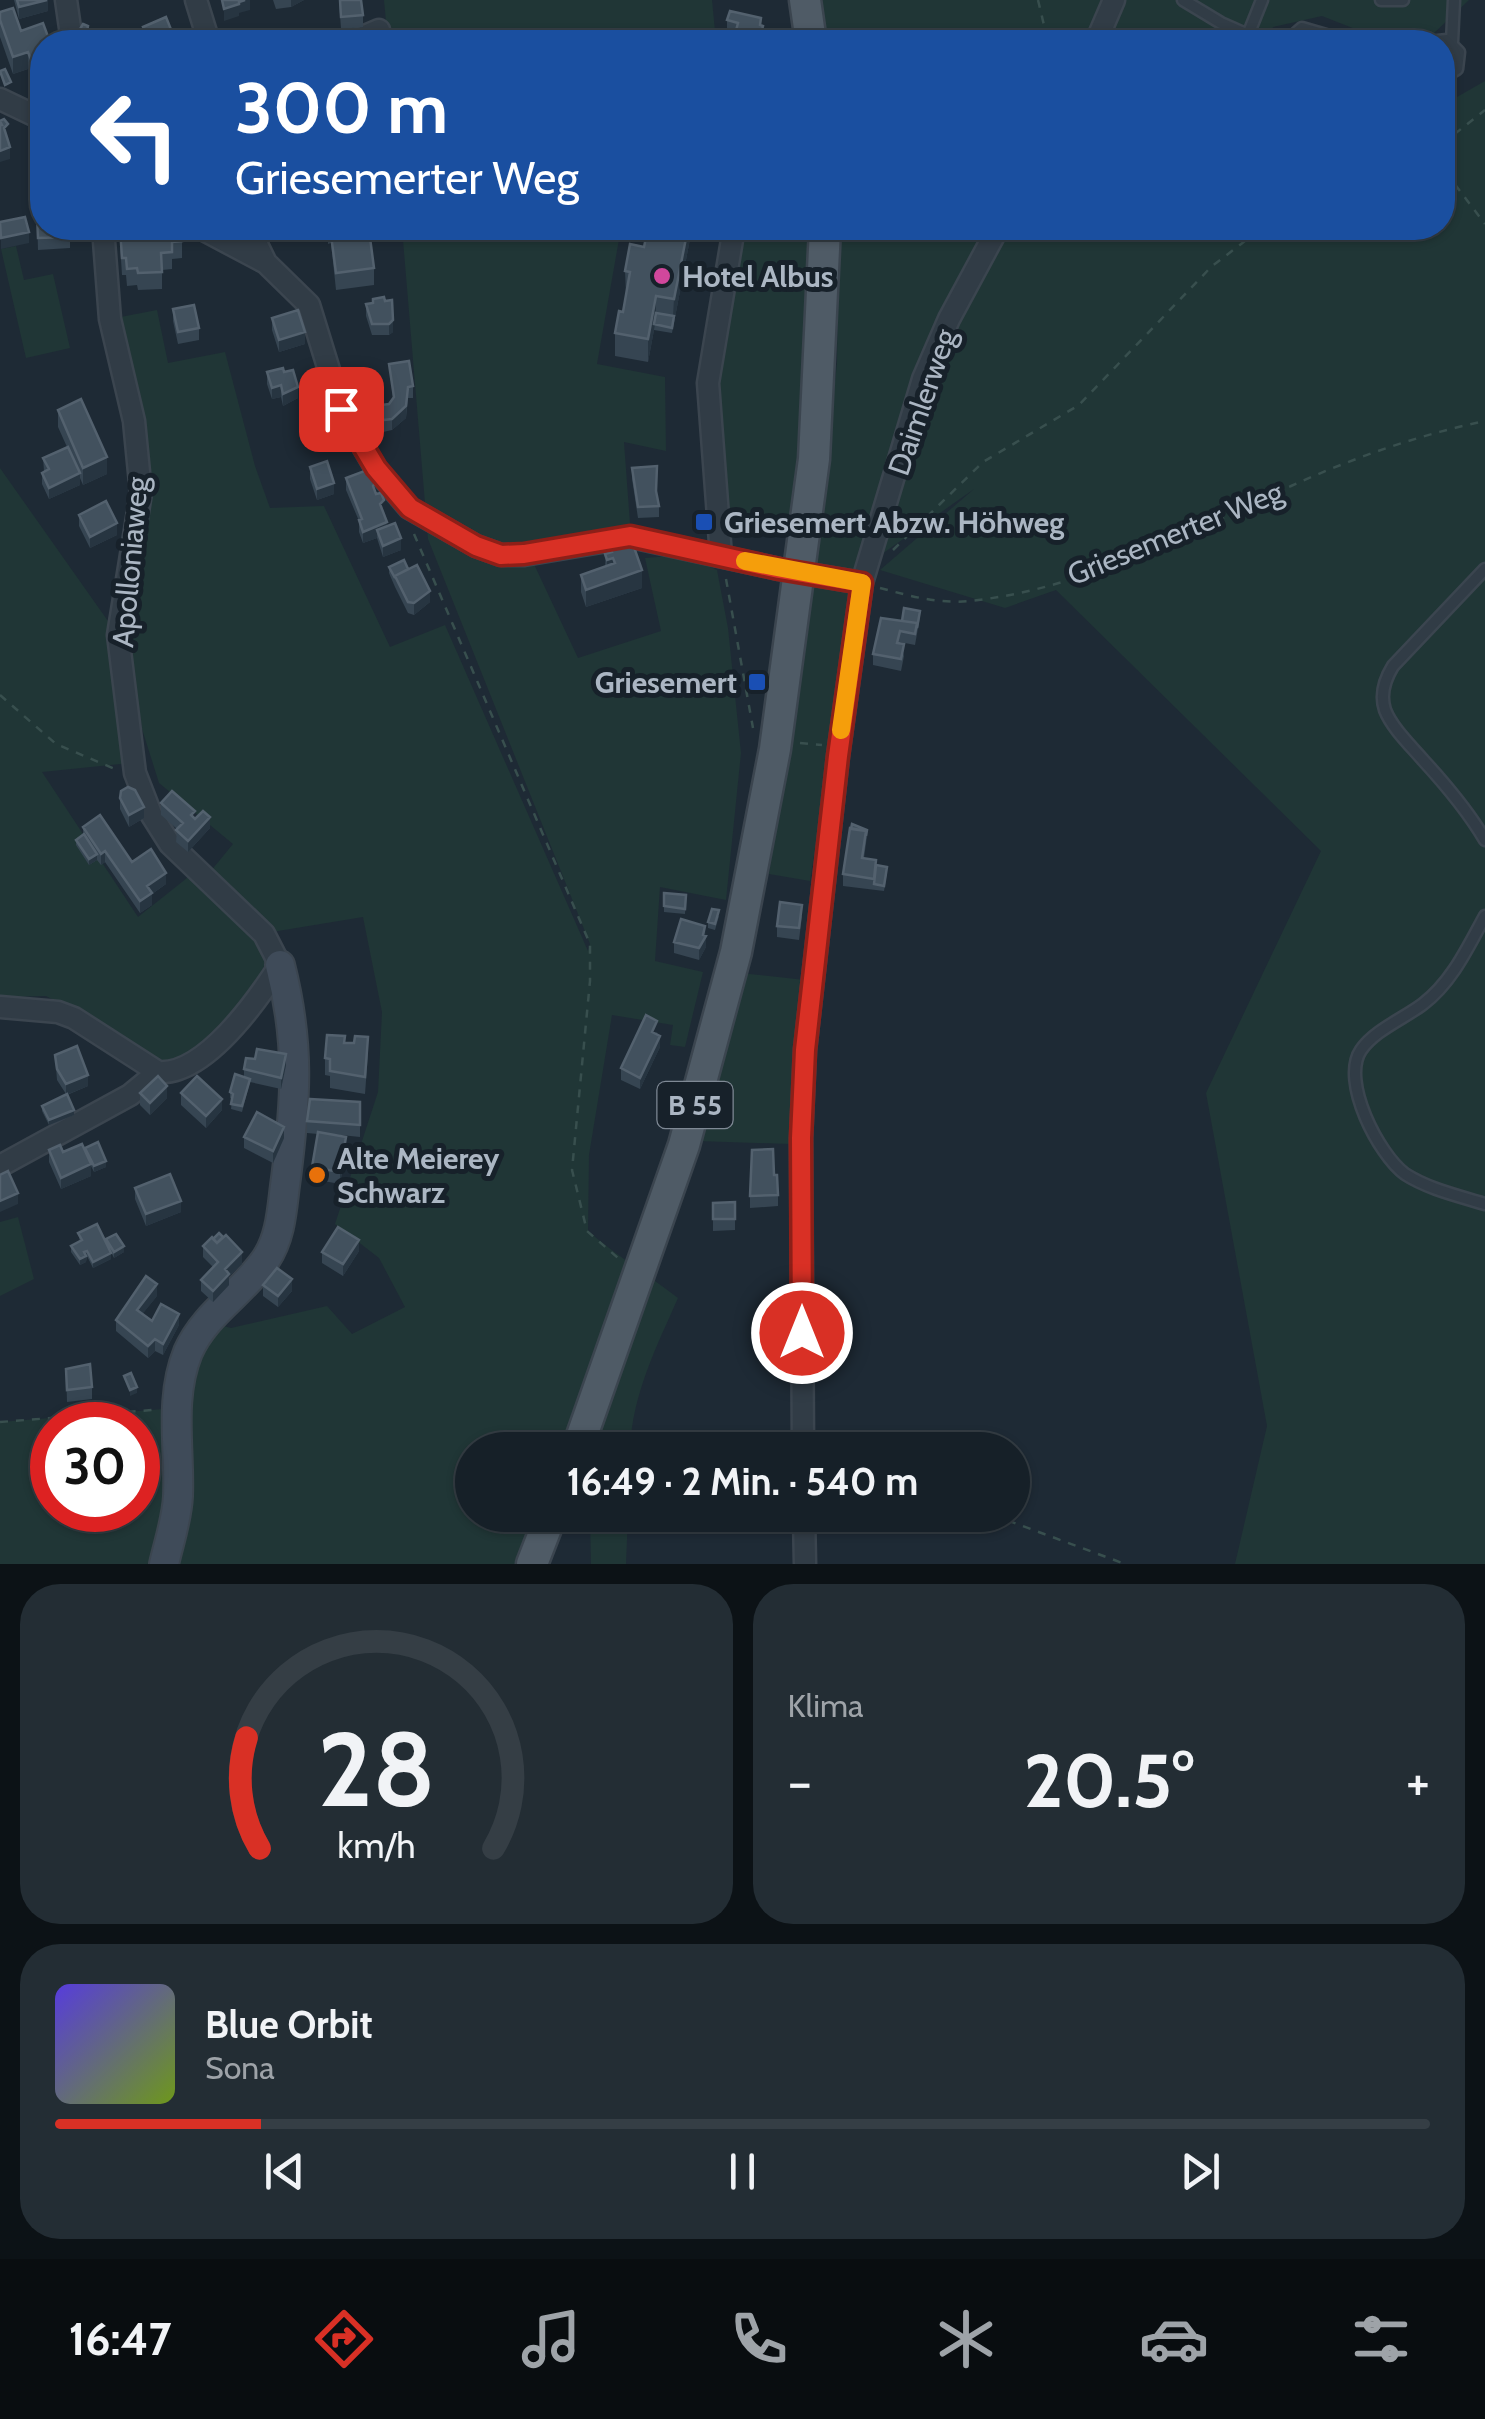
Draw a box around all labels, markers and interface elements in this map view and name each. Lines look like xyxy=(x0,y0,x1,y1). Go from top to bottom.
text: 300 m xyxy=(235,65,448,151)
icon: left xyxy=(70,70,200,200)
text: Griesemerter Weg xyxy=(235,151,579,205)
place label: Hotel Albus xyxy=(682,258,834,295)
marker: Hotel Albus xyxy=(651,265,673,287)
street label: Daimlerweg xyxy=(880,323,965,480)
pin xyxy=(299,367,384,452)
icon: arrive xyxy=(314,382,369,437)
street label: Griesemerter Weg xyxy=(1062,473,1289,593)
street label: Apolloniaweg xyxy=(104,474,156,649)
place label: Griesemert Abzw. Höhweg xyxy=(724,504,1064,541)
marker: Griesemert Abzw. Höhweg xyxy=(693,511,715,533)
place label: Griesemert xyxy=(595,664,737,701)
marker: Griesemert xyxy=(746,671,768,693)
road number: B 55 xyxy=(658,1082,732,1128)
place label: Alte Meierey Schwarz xyxy=(337,1140,500,1211)
marker: Alte Meierey Schwarz xyxy=(306,1164,328,1186)
position arrow xyxy=(750,1281,854,1385)
speed limit sign: 30 xyxy=(30,1402,160,1532)
text: 16:49 · 2 Min. · 540 m xyxy=(567,1458,918,1505)
text: Klima xyxy=(788,1686,863,1725)
text: 28 xyxy=(317,1706,435,1832)
text: 20.5° xyxy=(1024,1735,1194,1826)
text: − xyxy=(788,1748,812,1815)
text: + xyxy=(1406,1748,1430,1815)
text: km/h xyxy=(337,1824,415,1867)
text: Blue Orbit xyxy=(205,2001,373,2048)
text: Sona xyxy=(205,2048,275,2087)
icon: previous xyxy=(257,2144,312,2199)
icon: pause xyxy=(715,2144,770,2199)
icon: next xyxy=(1173,2144,1228,2199)
icon: directions xyxy=(309,2304,379,2374)
icon: music xyxy=(516,2304,586,2374)
icon: phone xyxy=(724,2304,794,2374)
icon: climate xyxy=(931,2304,1001,2374)
icon: car xyxy=(1139,2304,1209,2374)
icon: filters xyxy=(1346,2304,1416,2374)
text: 16:47 xyxy=(69,2312,172,2366)

